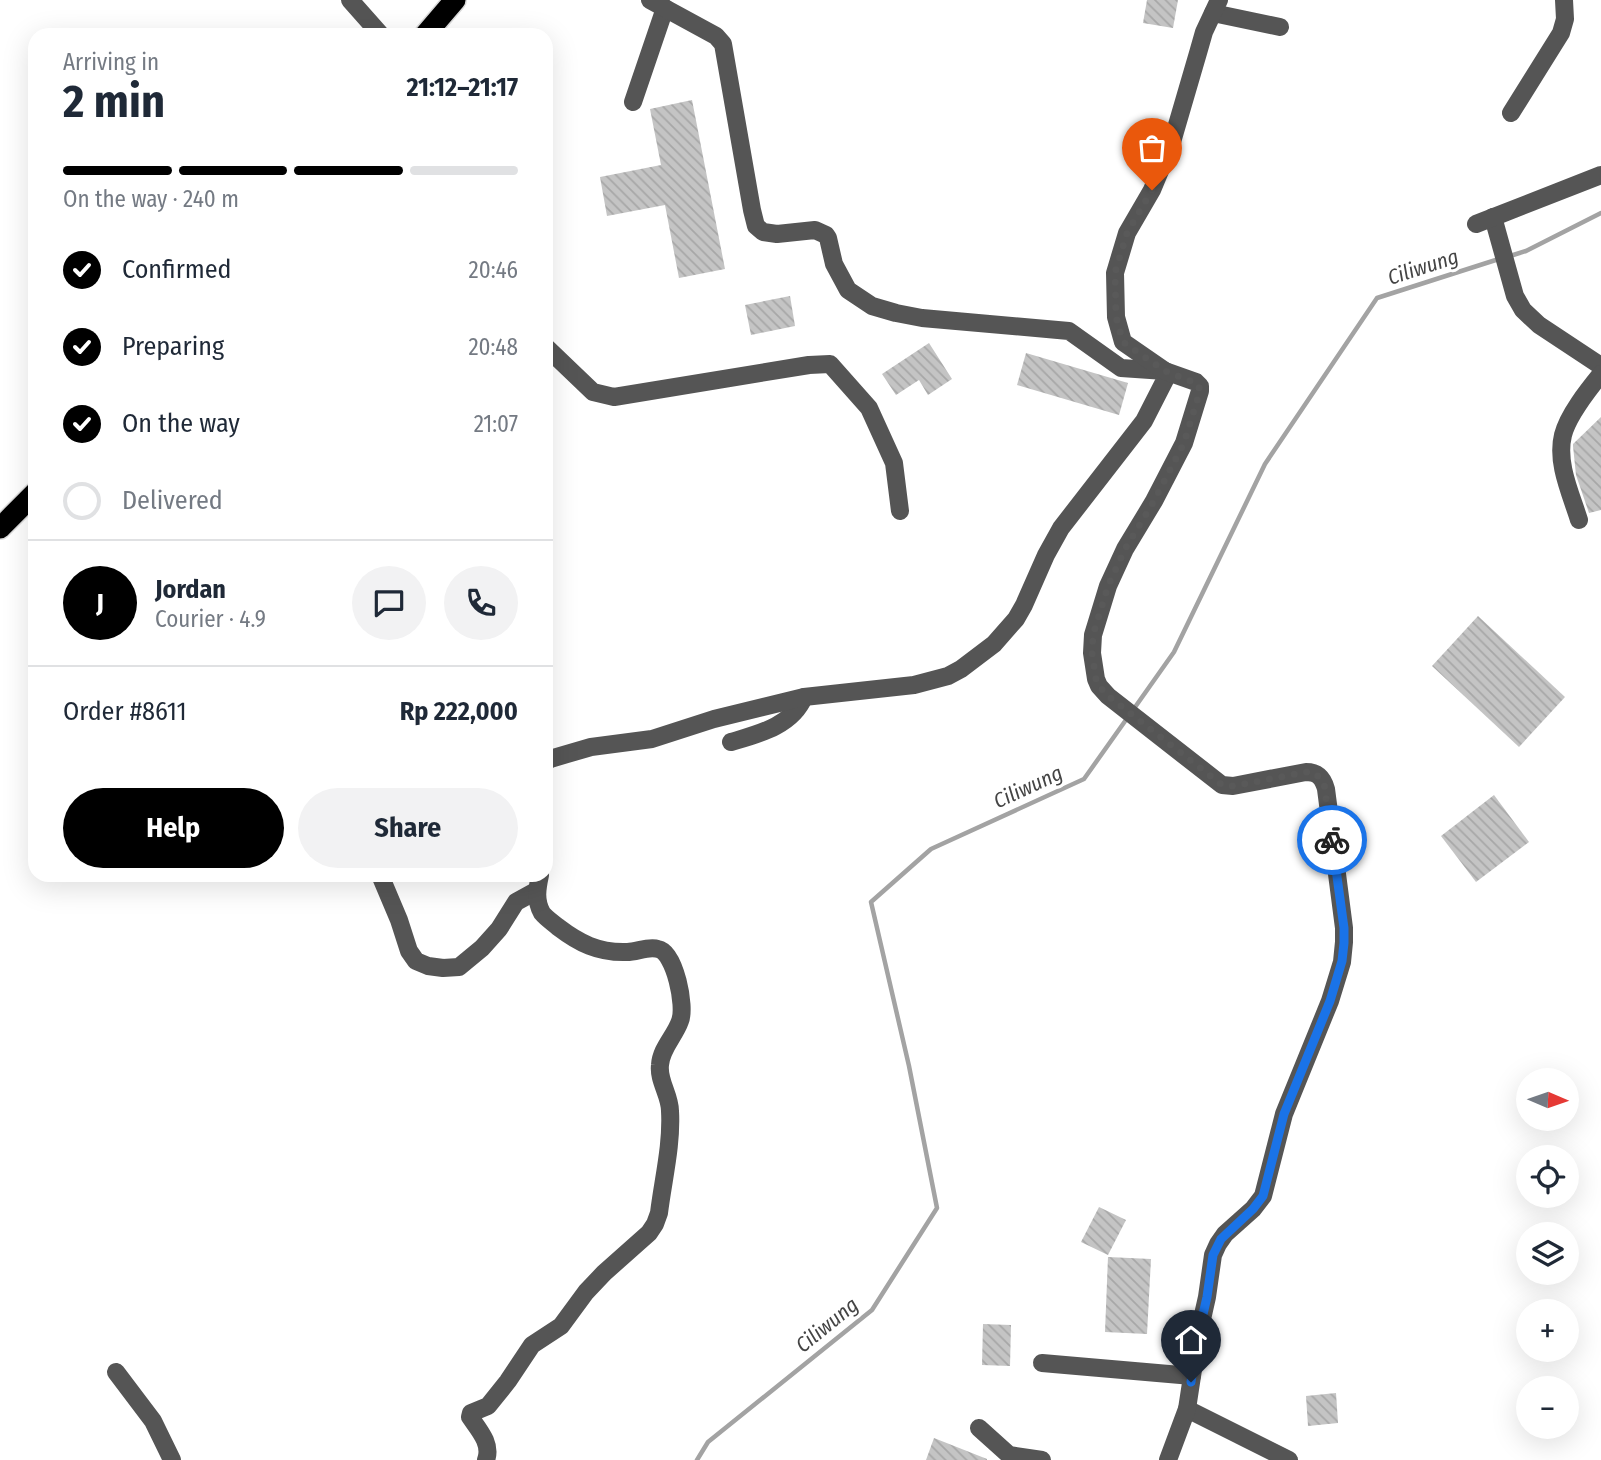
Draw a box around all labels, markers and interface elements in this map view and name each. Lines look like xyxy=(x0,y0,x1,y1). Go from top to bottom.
text: Arriving in xyxy=(63,48,159,76)
text: 21:12–21:17 xyxy=(406,72,518,103)
text: 2 min xyxy=(63,74,165,129)
pin xyxy=(1122,118,1182,190)
icon: bag xyxy=(1133,129,1171,167)
text: On the way · 240 m xyxy=(63,185,239,213)
water label: Ciliwung xyxy=(1384,243,1462,291)
icon: check xyxy=(63,251,101,289)
text: Confirmed xyxy=(122,254,232,285)
text: 20:46 xyxy=(469,256,518,284)
icon: check xyxy=(63,328,101,366)
text: Preparing xyxy=(122,331,224,362)
text: 20:48 xyxy=(468,333,518,361)
icon: check xyxy=(63,405,101,443)
text: On the way xyxy=(122,408,240,439)
text: 21:07 xyxy=(474,410,518,438)
text: Delivered xyxy=(122,485,223,516)
button: chat xyxy=(352,566,426,640)
button: phone xyxy=(444,566,518,640)
text: Jordan xyxy=(155,574,226,605)
text: J xyxy=(96,588,104,619)
text: Courier · 4.9 xyxy=(155,605,266,633)
text: Order #8611 xyxy=(63,696,187,727)
text: Rp 222,000 xyxy=(400,696,518,727)
water label: Ciliwung xyxy=(989,760,1067,814)
button: Help xyxy=(63,788,284,868)
button: Share xyxy=(298,788,518,868)
courier xyxy=(1297,805,1367,875)
icon: bike xyxy=(1313,821,1351,859)
north arrow xyxy=(1516,1068,1578,1130)
map controls xyxy=(1516,1068,1579,1439)
button: locate xyxy=(1516,1145,1579,1208)
button: layers xyxy=(1516,1222,1579,1285)
water label: Ciliwung xyxy=(790,1292,864,1358)
button: + xyxy=(1516,1299,1579,1362)
pin xyxy=(1161,1310,1221,1382)
icon: home xyxy=(1172,1321,1210,1359)
button: − xyxy=(1516,1376,1579,1439)

